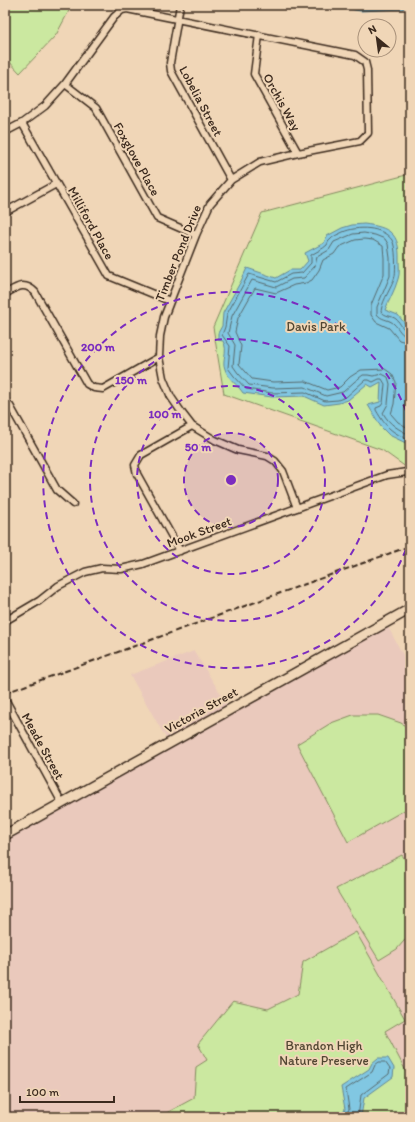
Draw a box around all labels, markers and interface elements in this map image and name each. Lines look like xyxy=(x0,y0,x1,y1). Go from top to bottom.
north arrow xyxy=(357,18,397,58)
text: N xyxy=(366,22,379,37)
street label: Lobelia Street xyxy=(176,63,226,139)
street label: Orchis Way xyxy=(260,71,304,133)
street label: Foxglove Place xyxy=(111,120,163,198)
street label: Milliford Place xyxy=(65,184,117,262)
street label: Timber Pond Drive xyxy=(152,203,204,303)
park label: Davis Park xyxy=(286,319,346,334)
text: 200 m xyxy=(81,340,116,354)
text: 150 m xyxy=(115,373,148,387)
text: 100 m xyxy=(148,407,182,421)
text: 50 m xyxy=(185,440,212,454)
centre of rings xyxy=(224,473,238,487)
street label: Mook Street xyxy=(165,513,234,551)
street label: Victoria Street xyxy=(162,684,240,736)
street label: Meade Street xyxy=(19,710,67,782)
park label: Brandon High Nature Preserve xyxy=(279,1038,369,1068)
scale bar xyxy=(20,1078,114,1104)
text: 100 m xyxy=(26,1085,59,1099)

